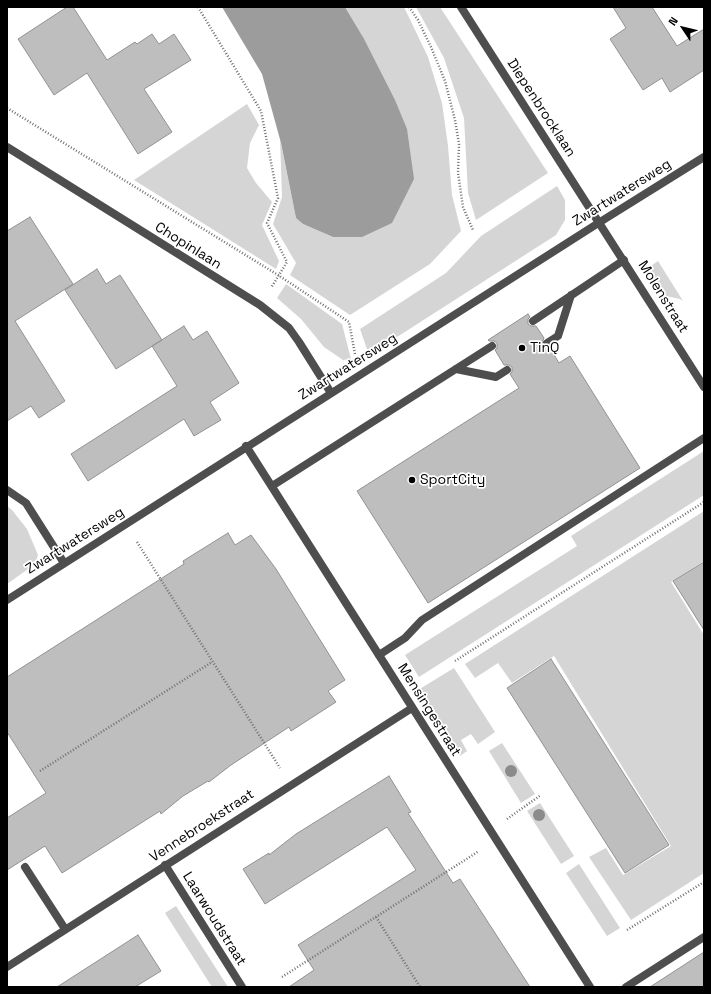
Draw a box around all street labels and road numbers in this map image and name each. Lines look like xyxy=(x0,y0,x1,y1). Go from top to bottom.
street label: Diepenbrocklaan xyxy=(503,56,579,160)
street label: Zwartwatersweg xyxy=(570,156,674,230)
street label: Chopinlaan xyxy=(152,219,224,273)
street label: Molenstraat xyxy=(634,258,692,336)
street label: Zwartwatersweg xyxy=(296,330,400,404)
street label: Zwartwatersweg xyxy=(23,504,127,578)
street label: Mensingestraat xyxy=(394,660,464,760)
street label: Vennebroekstraat xyxy=(147,786,257,866)
street label: Laarwoudstraat xyxy=(178,869,250,969)

